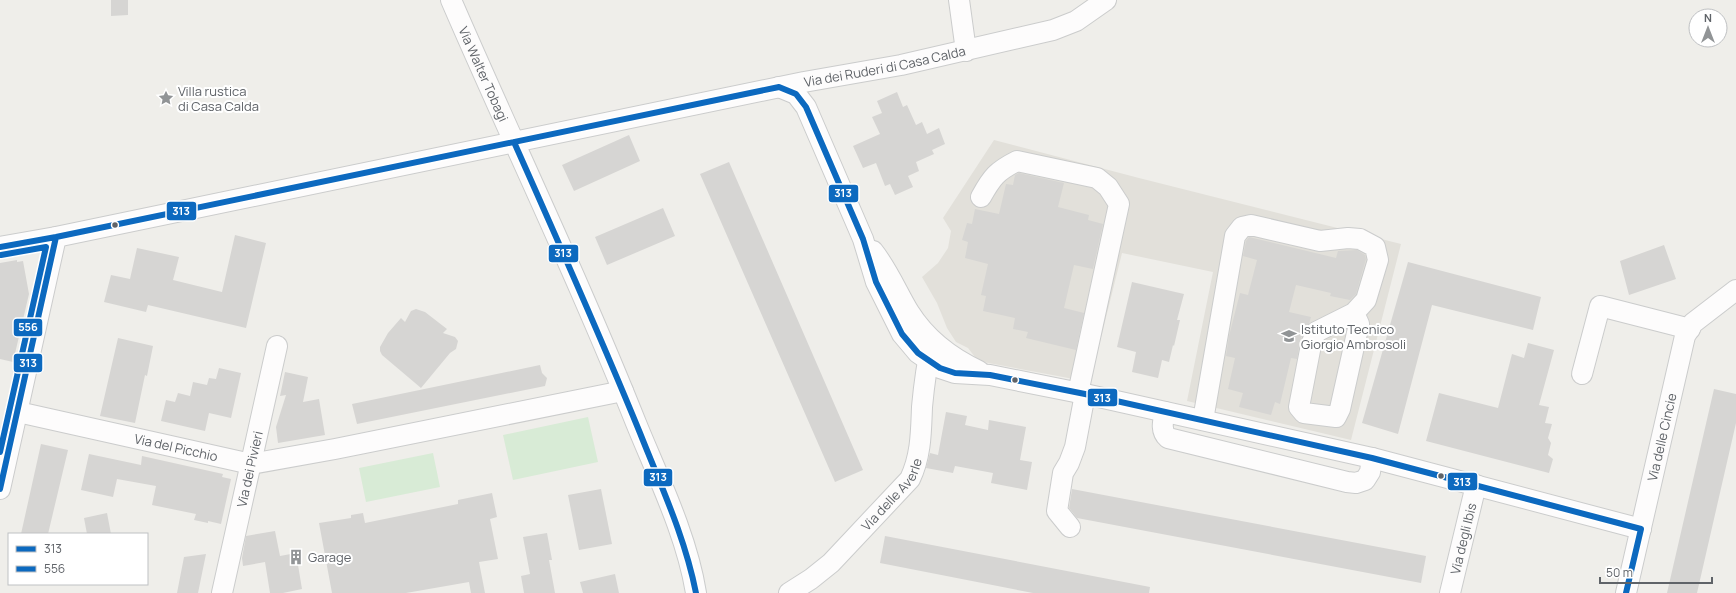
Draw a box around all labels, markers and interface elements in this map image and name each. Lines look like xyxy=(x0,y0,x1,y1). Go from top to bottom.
north arrow xyxy=(1688,8,1728,48)
text: N xyxy=(1704,10,1712,25)
street label: Via Walter Tobagi xyxy=(455,24,513,125)
street label: Via dei Ruderi di Casa Calda xyxy=(803,41,967,91)
place label: Villa rustica di Casa Calda xyxy=(178,82,259,115)
place icon: Villa rustica di Casa Calda xyxy=(157,89,175,107)
line badge: 313 xyxy=(828,184,859,203)
text: 313 xyxy=(834,185,852,200)
line badge: 313 xyxy=(166,201,197,221)
text: 313 xyxy=(172,203,190,218)
unlabelled marker xyxy=(110,220,120,230)
line badge: 313 xyxy=(548,244,579,263)
text: 313 xyxy=(554,245,572,260)
line badge: 556 xyxy=(13,318,43,337)
text: 556 xyxy=(18,319,38,334)
place label: Istituto Tecnico Giorgio Ambrosoli xyxy=(1301,320,1406,353)
school or university icon: Istituto Tecnico Giorgio Ambrosoli xyxy=(1280,327,1298,345)
line badge: 313 xyxy=(13,353,43,373)
text: 313 xyxy=(19,355,37,370)
unlabelled marker xyxy=(1010,375,1020,385)
line badge: 313 xyxy=(1087,388,1118,407)
text: 313 xyxy=(1093,390,1111,405)
street label: Via delle Cincie xyxy=(1643,391,1681,483)
street label: Via del Picchio xyxy=(133,429,220,465)
street label: Via dei Pivieri xyxy=(232,429,267,509)
street label: Via delle Averle xyxy=(857,456,926,534)
line badge: 313 xyxy=(643,468,673,487)
text: 313 xyxy=(649,469,667,484)
unlabelled marker xyxy=(1436,471,1446,481)
line badge: 313 xyxy=(1447,472,1478,491)
text: 313 xyxy=(1453,474,1471,489)
street label: Via degli Ibis xyxy=(1446,501,1480,576)
legend xyxy=(8,533,148,585)
text: 313 xyxy=(44,540,62,557)
building icon: Garage xyxy=(287,548,305,566)
place label: Garage xyxy=(308,548,352,566)
scale bar xyxy=(1600,559,1712,585)
text: 556 xyxy=(44,560,65,577)
text: 50 m xyxy=(1606,564,1633,581)

